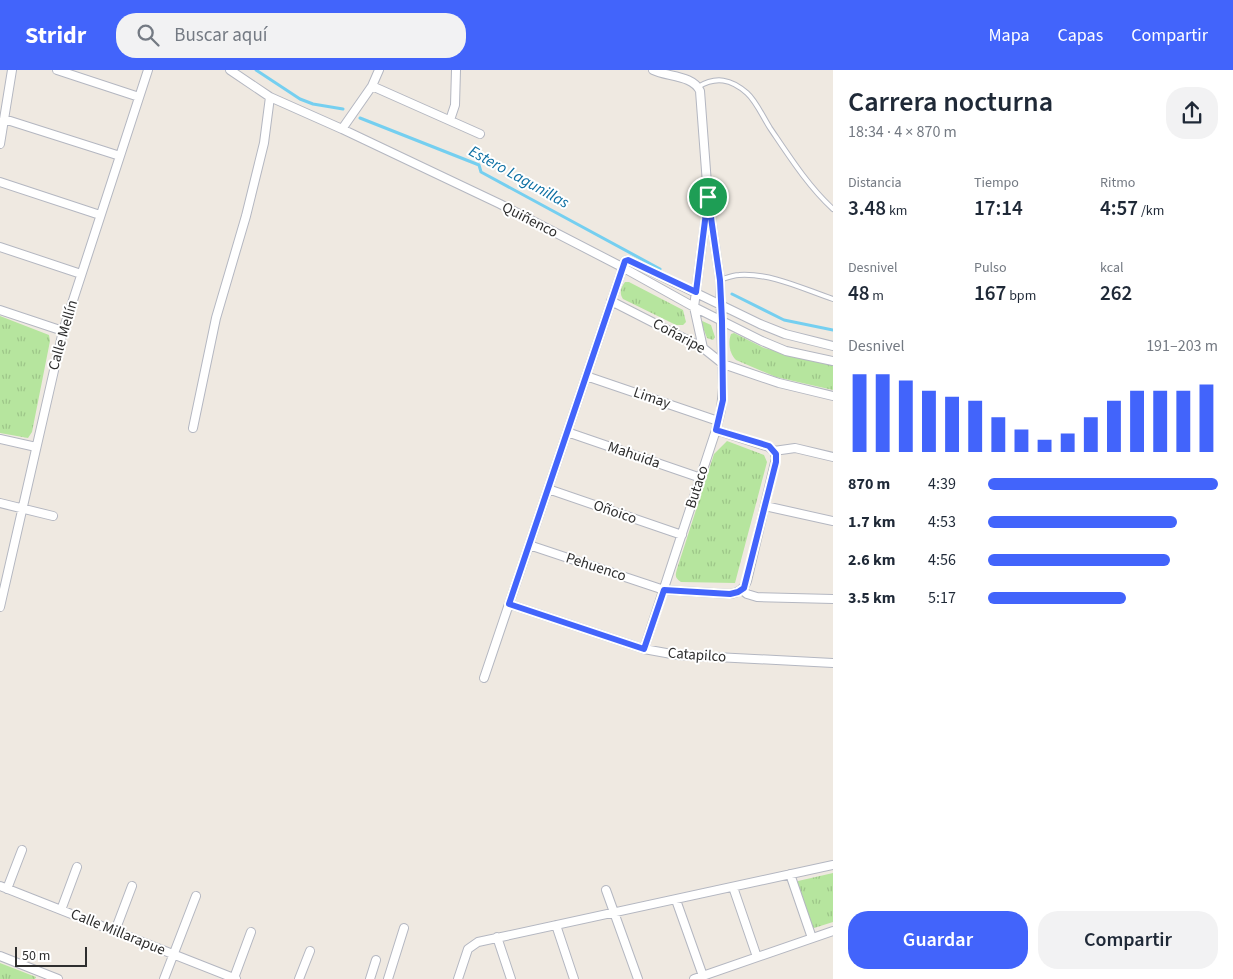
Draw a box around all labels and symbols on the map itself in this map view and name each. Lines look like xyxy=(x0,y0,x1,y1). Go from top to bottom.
water label: Estero Lagunillas xyxy=(465,140,574,214)
pin xyxy=(687,176,729,218)
street label: Quiñenco xyxy=(498,197,562,243)
street label: Calle Mellín xyxy=(43,297,83,373)
street label: Coñaripe xyxy=(649,313,709,359)
street label: Limay xyxy=(631,382,673,414)
street label: Mahuida xyxy=(605,436,663,474)
street label: Butaco xyxy=(680,463,714,511)
street label: Oñoico xyxy=(590,495,640,529)
street label: Pehuenco xyxy=(563,547,629,587)
street label: Catapilco xyxy=(667,642,727,668)
street label: Calle Millarapue xyxy=(68,903,168,961)
scale bar xyxy=(15,944,88,967)

